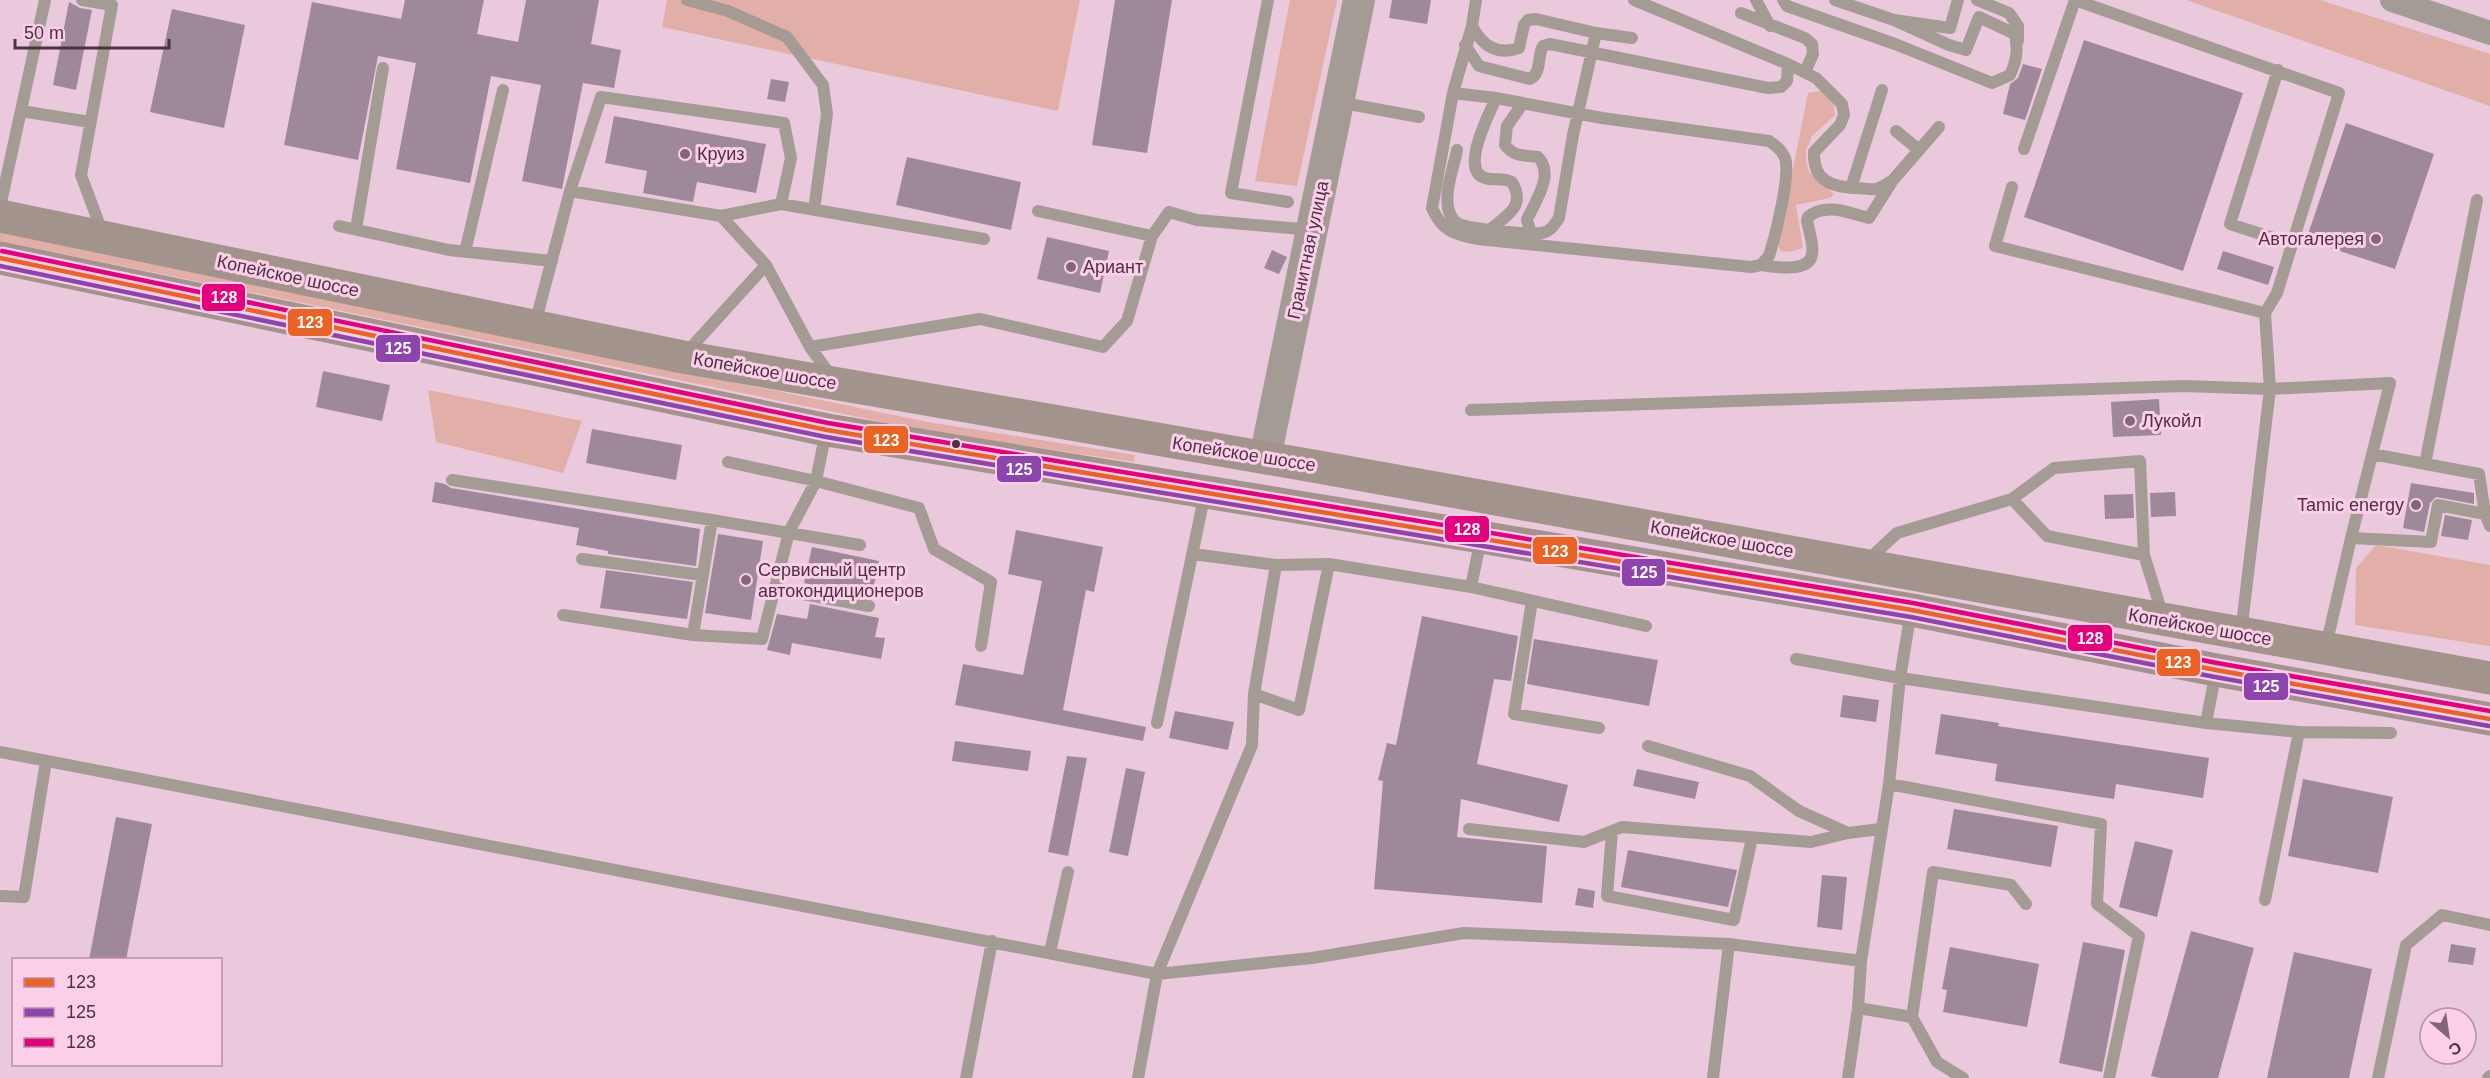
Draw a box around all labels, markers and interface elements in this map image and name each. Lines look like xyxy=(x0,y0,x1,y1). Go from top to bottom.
scale bar xyxy=(15,12,170,50)
text: 50 m xyxy=(24,23,64,43)
place label: Круиз xyxy=(697,144,745,164)
marker: Круиз xyxy=(678,147,692,161)
street label: Гранитная улица xyxy=(1284,178,1333,321)
place label: Автогалерея xyxy=(2258,229,2364,249)
marker: Автогалерея xyxy=(2369,232,2383,246)
street label: Копейское шоссе xyxy=(215,251,361,301)
place label: Ариант xyxy=(1083,257,1143,277)
marker: Ариант xyxy=(1064,260,1078,274)
line badge: 128 xyxy=(201,283,246,312)
text: 128 xyxy=(211,289,237,306)
line badge: 123 xyxy=(287,308,333,337)
text: 123 xyxy=(297,314,323,331)
line badge: 125 xyxy=(375,334,421,363)
text: 125 xyxy=(385,340,411,357)
street label: Копейское шоссе xyxy=(692,349,838,393)
place label: Лукойл xyxy=(2142,411,2202,431)
marker: Лукойл xyxy=(2123,414,2137,428)
line badge: 123 xyxy=(863,425,909,454)
text: 123 xyxy=(873,432,899,449)
street label: Копейское шоссе xyxy=(1171,433,1317,475)
unlabelled marker xyxy=(950,438,962,450)
line badge: 125 xyxy=(996,455,1042,483)
text: 125 xyxy=(1006,461,1032,478)
place label: Tamic energy xyxy=(2297,495,2404,515)
marker: Tamic energy xyxy=(2409,498,2423,512)
line badge: 128 xyxy=(1444,515,1490,543)
street label: Копейское шоссе xyxy=(1649,517,1795,561)
text: 128 xyxy=(1454,521,1480,538)
line badge: 123 xyxy=(1532,536,1578,565)
text: 123 xyxy=(1542,543,1568,560)
line badge: 125 xyxy=(1621,558,1666,587)
place label: Сервисный центр автокондиционеров xyxy=(758,560,924,601)
text: 125 xyxy=(1631,564,1657,581)
marker: Сервисный центр автокондиционеров xyxy=(739,573,753,587)
street label: Копейское шоссе xyxy=(2127,605,2273,649)
line badge: 128 xyxy=(2067,624,2113,652)
text: 128 xyxy=(2077,630,2103,647)
line badge: 123 xyxy=(2156,648,2201,677)
text: 123 xyxy=(2165,654,2191,671)
line badge: 125 xyxy=(2243,672,2289,701)
text: 125 xyxy=(2253,678,2279,695)
legend xyxy=(12,958,222,1066)
text: 123 xyxy=(66,972,96,992)
text: 125 xyxy=(66,1002,96,1022)
north arrow xyxy=(2418,1006,2478,1066)
text: 128 xyxy=(66,1032,96,1052)
text: С xyxy=(2445,1038,2464,1059)

